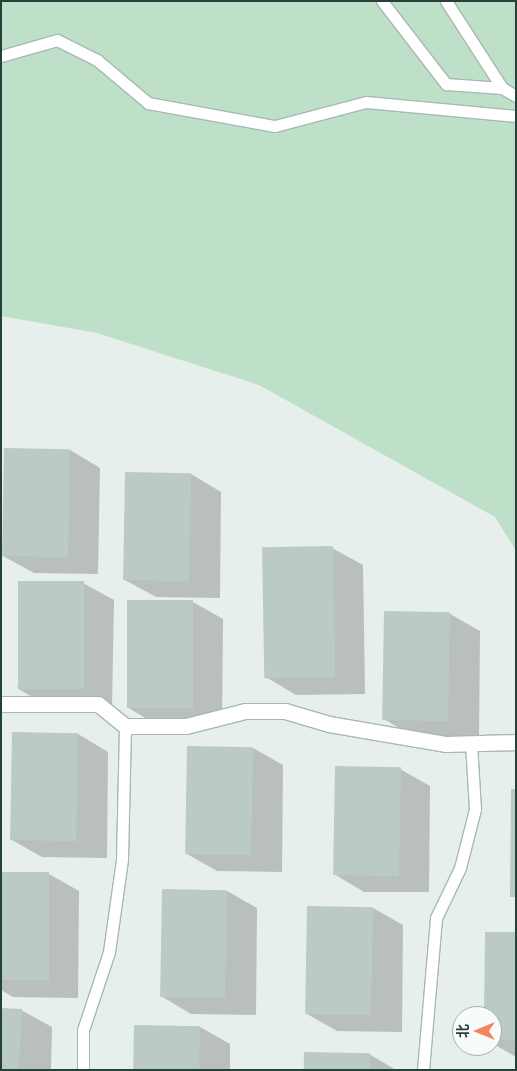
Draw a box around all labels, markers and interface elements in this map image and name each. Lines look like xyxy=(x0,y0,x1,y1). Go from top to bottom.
north arrow xyxy=(452,1006,502,1056)
text: 北 xyxy=(454,1024,472,1038)

